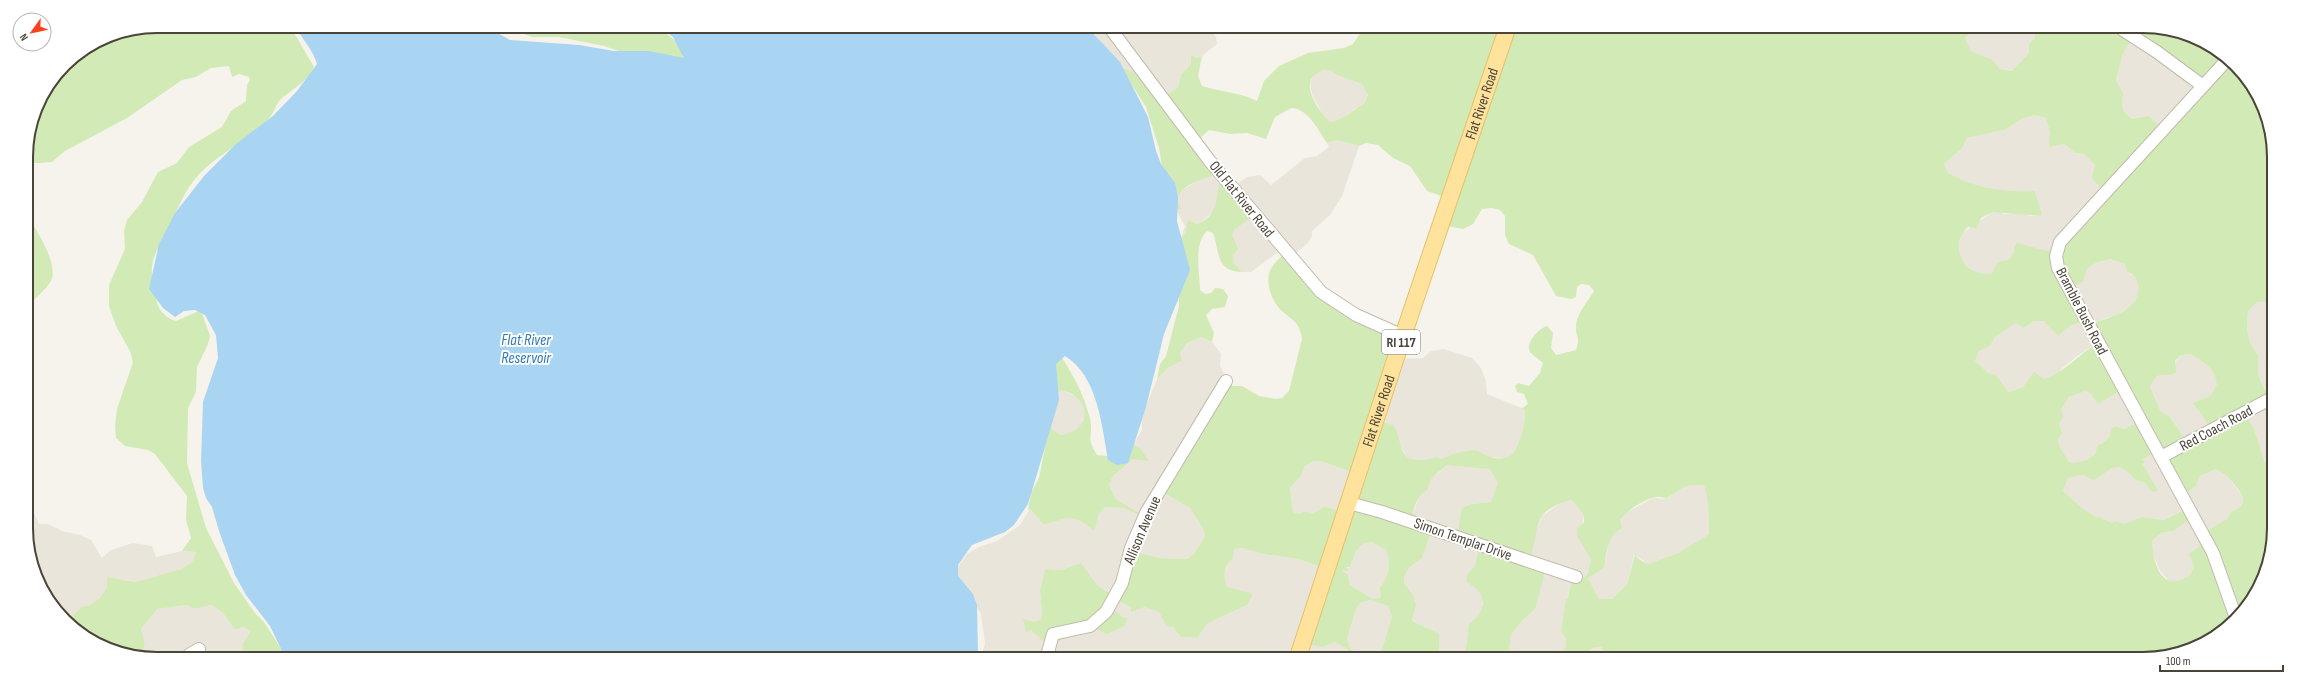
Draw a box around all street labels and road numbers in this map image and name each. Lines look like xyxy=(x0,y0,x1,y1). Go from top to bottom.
street label: Flat River Road xyxy=(1461,66,1503,142)
street label: Old Flat River Road xyxy=(1205,157,1278,241)
street label: Bramble Bush Road xyxy=(2051,264,2112,358)
road number: RI 117 xyxy=(1382,330,1420,354)
street label: Flat River Road xyxy=(1358,373,1400,449)
street label: Red Coach Road xyxy=(2176,401,2256,456)
street label: Allison Avenue xyxy=(1119,493,1165,568)
street label: Simon Templar Drive xyxy=(1411,514,1514,565)

